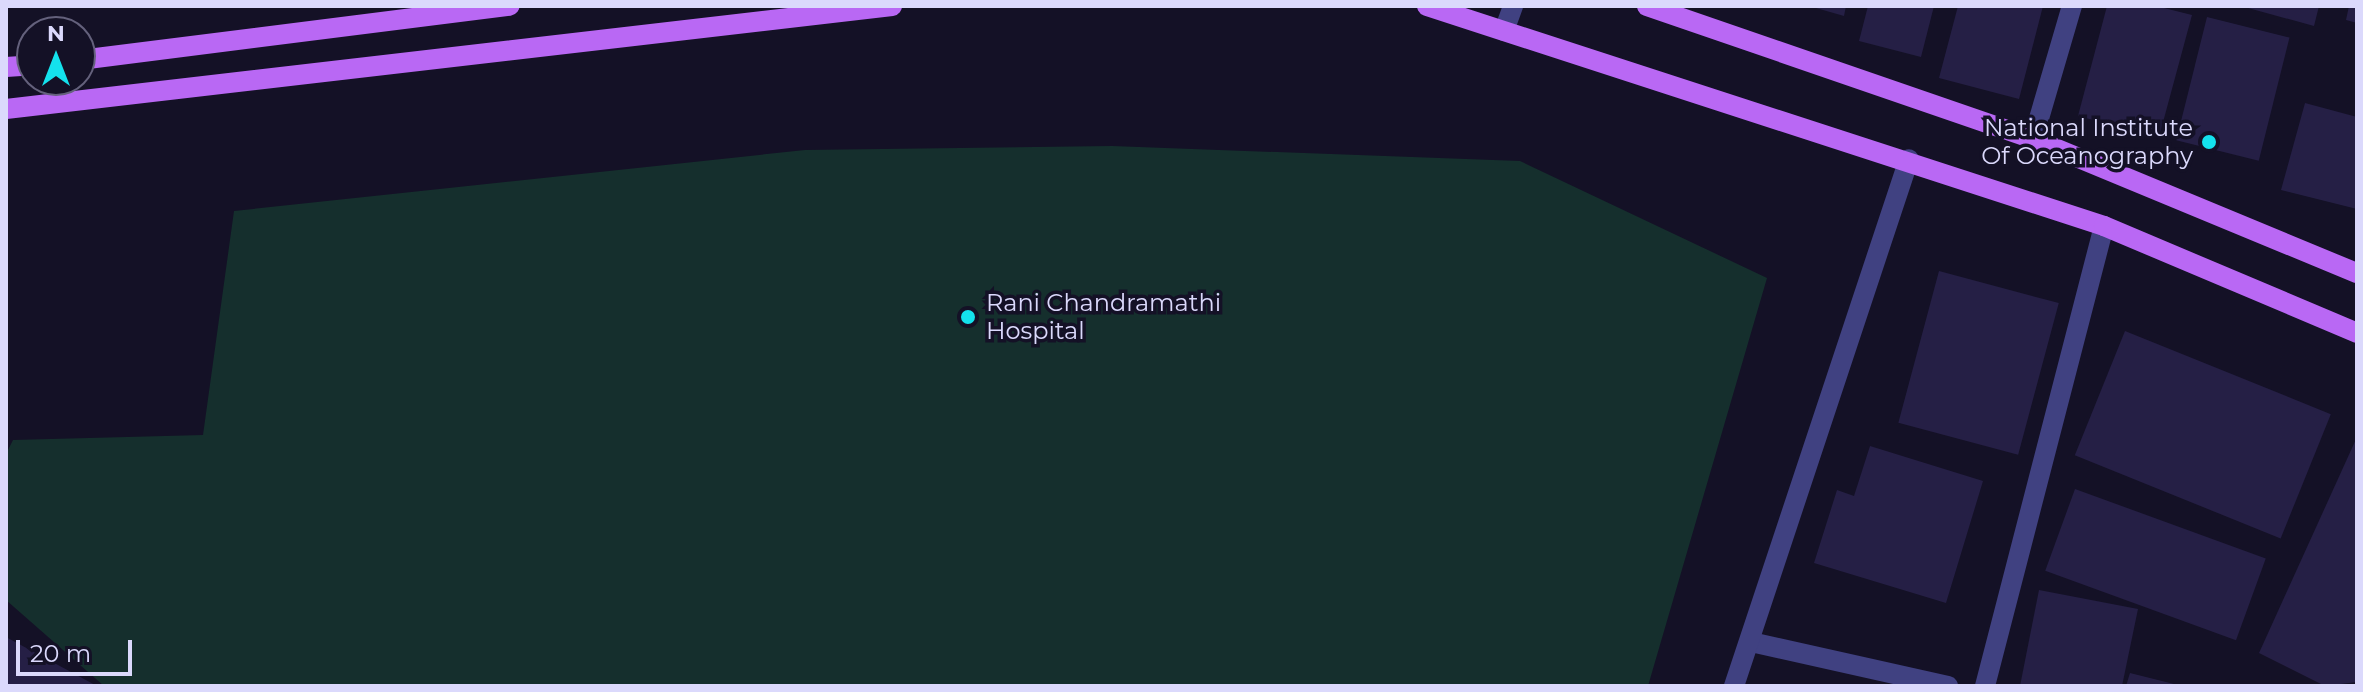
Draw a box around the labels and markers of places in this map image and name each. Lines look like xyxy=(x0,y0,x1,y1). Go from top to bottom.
place label: National Institute Of Oceanography xyxy=(1981,114,2193,170)
marker: National Institute Of Oceanography xyxy=(2200,133,2218,151)
place label: Rani Chandramathi Hospital xyxy=(986,289,1221,345)
marker: Rani Chandramathi Hospital xyxy=(957,306,979,328)

